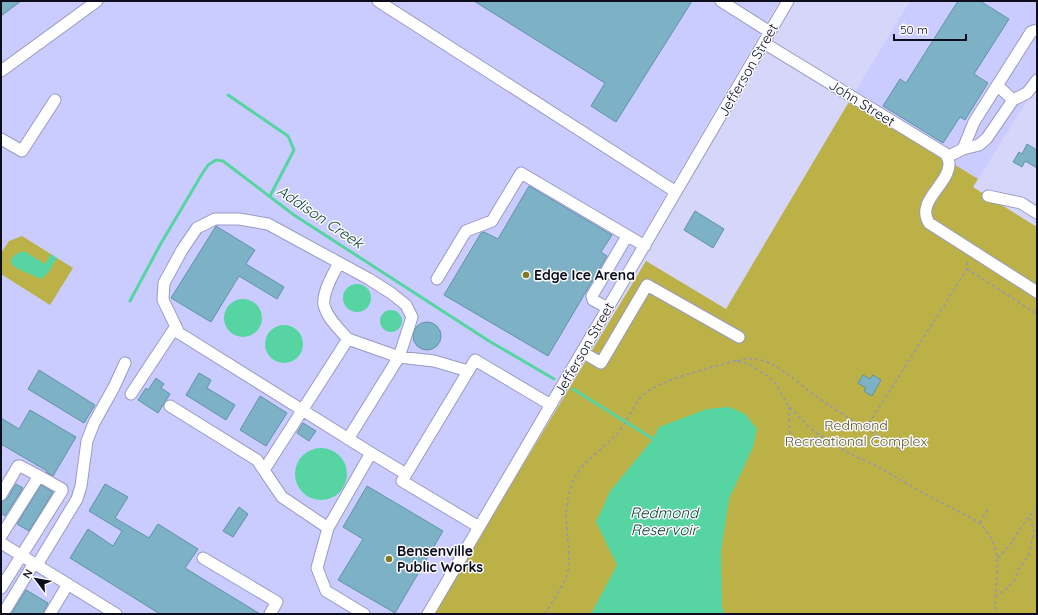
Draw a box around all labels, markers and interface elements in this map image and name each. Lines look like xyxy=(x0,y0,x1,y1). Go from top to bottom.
scale bar xyxy=(894,16,966,42)
street label: Jefferson Street xyxy=(714,20,782,120)
text: 50 m xyxy=(900,22,928,37)
street label: John Street xyxy=(826,76,899,131)
water label: Addison Creek xyxy=(273,181,369,254)
place label: Edge Ice Arena xyxy=(534,266,635,284)
marker: Edge Ice Arena xyxy=(521,270,531,280)
street label: Jefferson Street xyxy=(550,299,618,399)
park label: Redmond Recreational Complex xyxy=(785,416,927,450)
water label: Redmond Reservoir xyxy=(630,503,700,539)
place label: Bensenville Public Works xyxy=(397,542,483,576)
marker: Bensenville Public Works xyxy=(384,554,394,564)
north arrow xyxy=(16,559,56,599)
text: N xyxy=(19,567,36,581)

